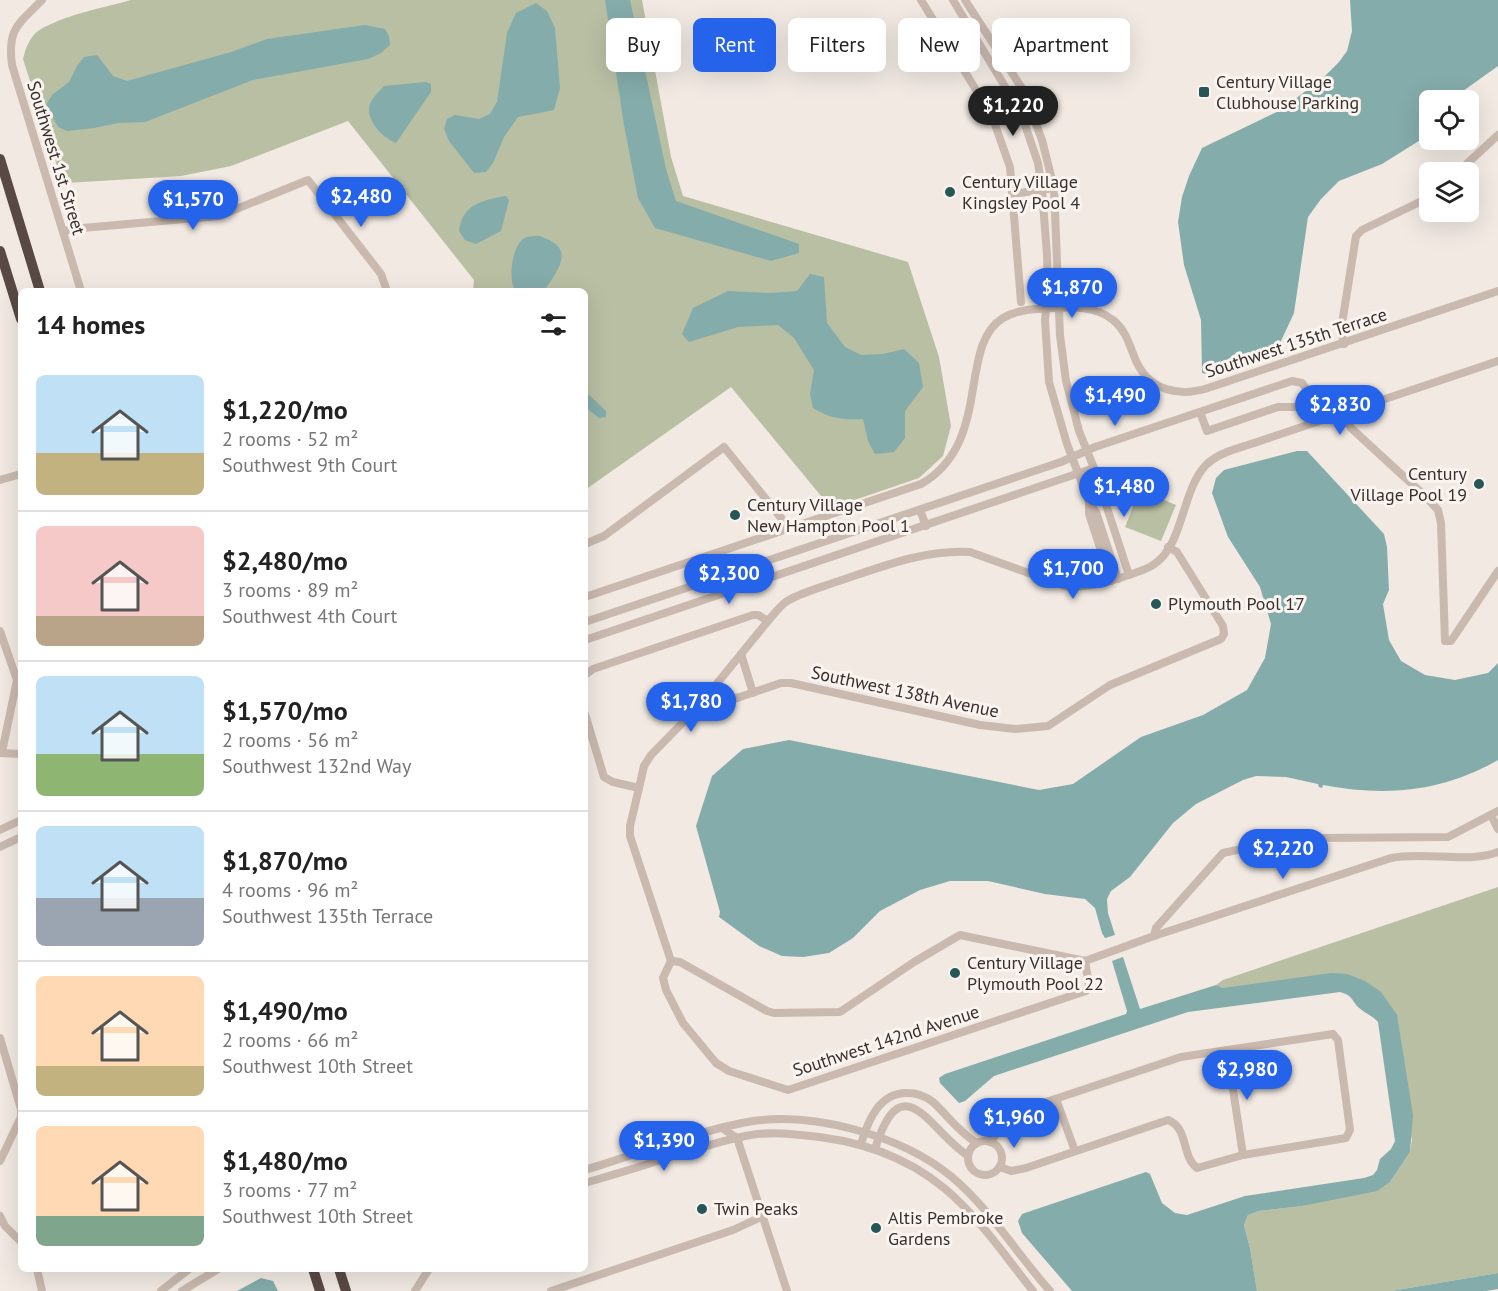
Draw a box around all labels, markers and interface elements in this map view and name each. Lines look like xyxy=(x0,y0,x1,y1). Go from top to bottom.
chip: Buy xyxy=(606,18,681,72)
chip: Rent xyxy=(693,18,776,72)
chip: Filters xyxy=(788,18,886,72)
chip: New xyxy=(898,18,980,72)
chip: Apartment xyxy=(992,18,1130,72)
place label: Century Village Clubhouse Parking xyxy=(1216,70,1359,114)
street label: Southwest 1st Street xyxy=(22,78,91,238)
marker: Century Village Clubhouse Parking xyxy=(1197,85,1211,99)
pin: $1,220 xyxy=(964,86,1062,137)
map controls xyxy=(1419,90,1479,222)
button: locate xyxy=(1419,90,1479,150)
text: $1,220 xyxy=(982,92,1044,118)
button: layers xyxy=(1419,162,1479,222)
place label: Century Village Kingsley Pool 4 xyxy=(962,170,1080,214)
pin: $2,480 xyxy=(312,177,410,228)
pin: $1,570 xyxy=(144,180,242,231)
text: $2,480 xyxy=(330,183,392,209)
marker: Century Village Kingsley Pool 4 xyxy=(943,185,957,199)
text: $1,570 xyxy=(162,186,224,212)
pin: $1,870 xyxy=(1023,268,1121,319)
text: $1,870 xyxy=(1041,274,1103,300)
street label: Southwest 135th Terrace xyxy=(1202,302,1390,383)
text: 14 homes xyxy=(36,308,145,341)
icon: filters xyxy=(537,308,570,341)
pin: $1,490 xyxy=(1066,376,1164,427)
text: $1,490 xyxy=(1084,382,1146,408)
pin: $2,830 xyxy=(1291,385,1389,436)
text: $2,830 xyxy=(1309,391,1371,417)
text: $1,220/mo xyxy=(222,393,348,426)
icon: home xyxy=(84,399,156,471)
text: 2 rooms · 52 m² xyxy=(222,426,358,452)
text: Southwest 9th Court xyxy=(222,452,397,478)
place label: Century Village Pool 19 xyxy=(1350,462,1468,506)
pin: $1,480 xyxy=(1075,467,1173,518)
text: $1,480 xyxy=(1093,473,1155,499)
marker: Century Village Pool 19 xyxy=(1472,477,1486,491)
place label: Century Village New Hampton Pool 1 xyxy=(747,493,910,537)
marker: Century Village New Hampton Pool 1 xyxy=(728,508,742,522)
text: $2,480/mo xyxy=(222,544,348,577)
pin: $1,700 xyxy=(1024,549,1122,600)
icon: home xyxy=(84,550,156,622)
pin: $2,300 xyxy=(680,554,778,605)
text: $1,700 xyxy=(1042,555,1104,581)
text: $2,300 xyxy=(698,560,760,586)
text: 3 rooms · 89 m² xyxy=(222,577,358,603)
place label: Plymouth Pool 17 xyxy=(1168,592,1305,615)
marker: Plymouth Pool 17 xyxy=(1149,597,1163,611)
text: Southwest 4th Court xyxy=(222,603,397,629)
street label: Southwest 138th Avenue xyxy=(809,660,1001,723)
pin: $1,780 xyxy=(642,682,740,733)
text: $1,780 xyxy=(660,688,722,714)
text: $1,570/mo xyxy=(222,694,348,727)
icon: home xyxy=(84,700,156,772)
text: 2 rooms · 56 m² xyxy=(222,727,358,753)
text: Southwest 132nd Way xyxy=(222,753,411,779)
pin: $2,220 xyxy=(1234,829,1332,880)
text: $2,220 xyxy=(1252,835,1314,861)
text: $1,870/mo xyxy=(222,844,348,877)
icon: home xyxy=(84,850,156,922)
text: 4 rooms · 96 m² xyxy=(222,877,358,903)
text: Southwest 135th Terrace xyxy=(222,903,433,929)
place label: Century Village Plymouth Pool 22 xyxy=(967,951,1104,995)
marker: Century Village Plymouth Pool 22 xyxy=(948,966,962,980)
text: $1,490/mo xyxy=(222,994,348,1027)
street label: Southwest 142nd Avenue xyxy=(790,999,982,1082)
icon: home xyxy=(84,1000,156,1072)
text: 2 rooms · 66 m² xyxy=(222,1027,358,1053)
pin: $2,980 xyxy=(1198,1050,1296,1101)
text: Southwest 10th Street xyxy=(222,1053,413,1079)
text: $2,980 xyxy=(1216,1056,1278,1082)
pin: $1,960 xyxy=(965,1098,1063,1149)
text: $1,960 xyxy=(983,1104,1045,1130)
pin: $1,390 xyxy=(615,1121,713,1172)
text: $1,390 xyxy=(633,1127,695,1153)
text: $1,480/mo xyxy=(222,1144,348,1177)
icon: home xyxy=(84,1150,156,1222)
text: 3 rooms · 77 m² xyxy=(222,1177,357,1203)
place label: Twin Peaks xyxy=(714,1197,798,1220)
marker: Twin Peaks xyxy=(695,1202,709,1216)
text: Southwest 10th Street xyxy=(222,1203,413,1229)
place label: Altis Pembroke Gardens xyxy=(888,1206,1003,1250)
marker: Altis Pembroke Gardens xyxy=(869,1221,883,1235)

